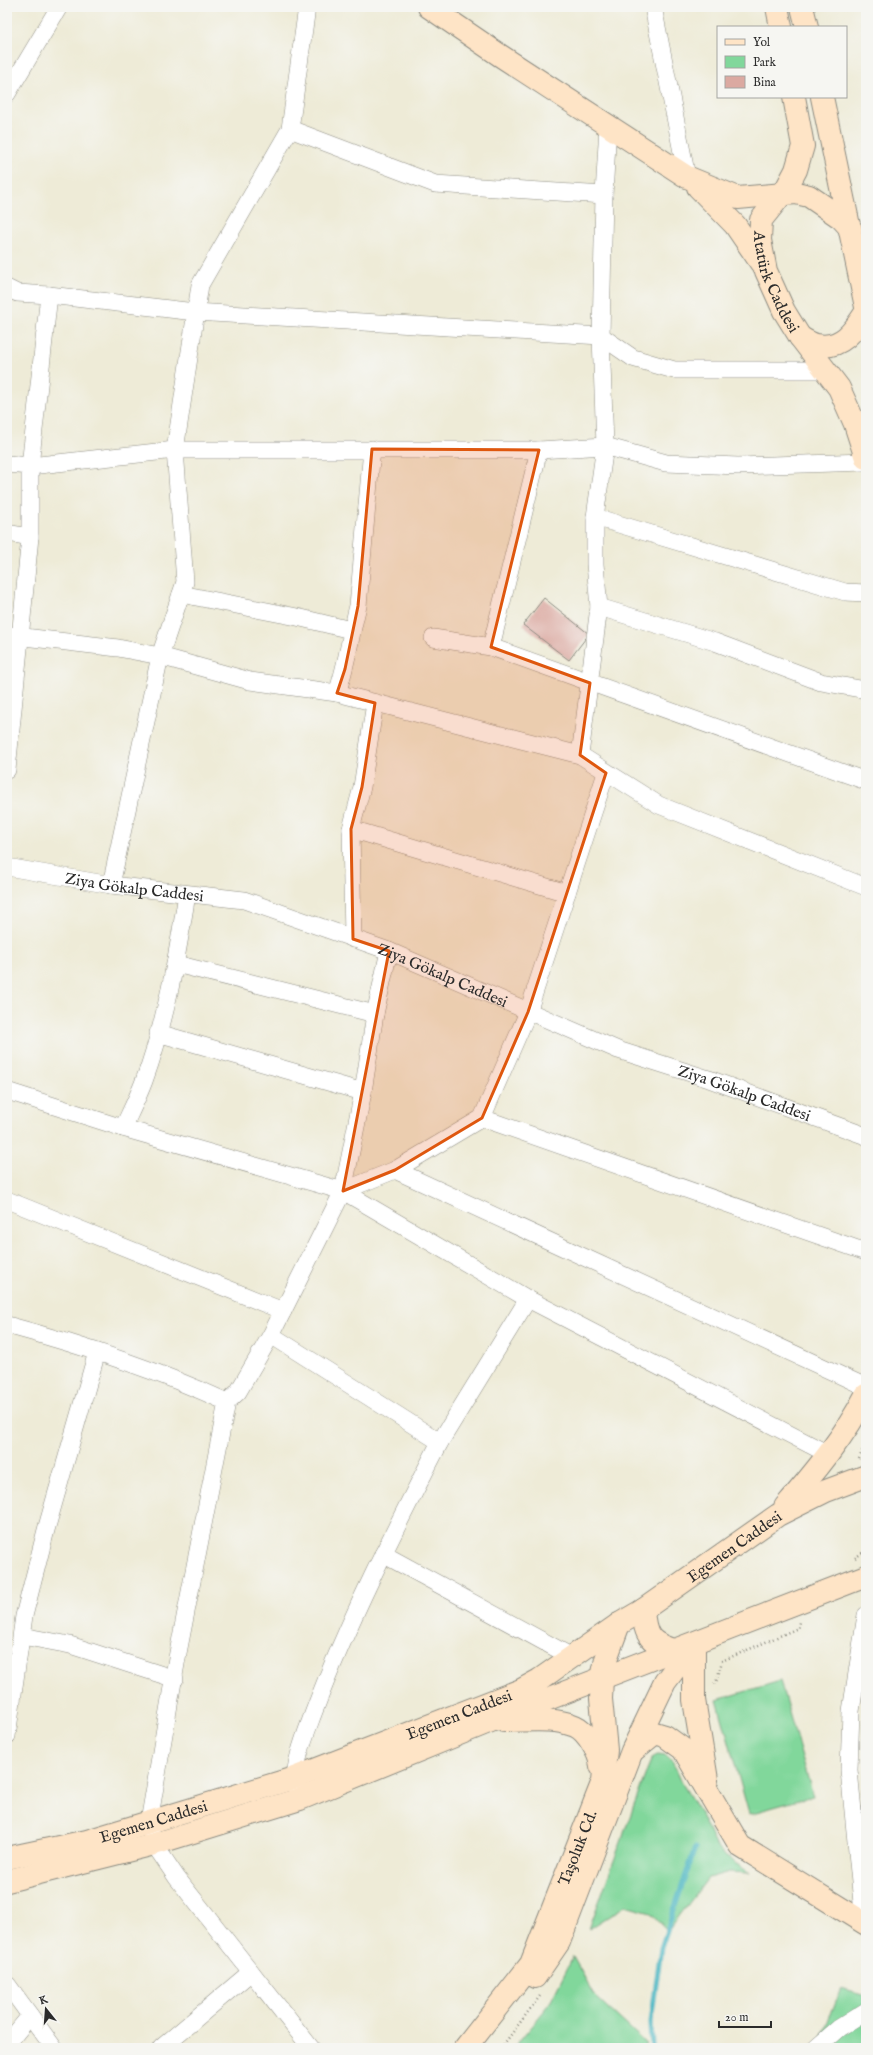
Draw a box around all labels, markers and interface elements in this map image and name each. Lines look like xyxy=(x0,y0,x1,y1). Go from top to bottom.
legend xyxy=(717,26,847,98)
text: Yol xyxy=(753,35,771,50)
text: Park xyxy=(753,55,776,70)
text: Bina xyxy=(753,75,777,90)
street label: Atatürk Caddesi xyxy=(748,229,803,337)
street label: Ziya Gökalp Caddesi xyxy=(63,869,205,907)
street label: Ziya Gökalp Caddesi xyxy=(375,940,510,1013)
street label: Ziya Gökalp Caddesi xyxy=(675,1062,813,1127)
street label: Egemen Caddesi xyxy=(684,1507,787,1588)
street label: Egemen Caddesi xyxy=(404,1686,515,1745)
street label: Egemen Caddesi xyxy=(98,1797,210,1849)
street label: Taşoluk Cd. xyxy=(555,1807,603,1889)
north arrow xyxy=(26,1989,66,2029)
text: K xyxy=(38,1992,50,2008)
scale bar xyxy=(719,2003,771,2029)
text: 20 m xyxy=(725,2010,748,2025)

